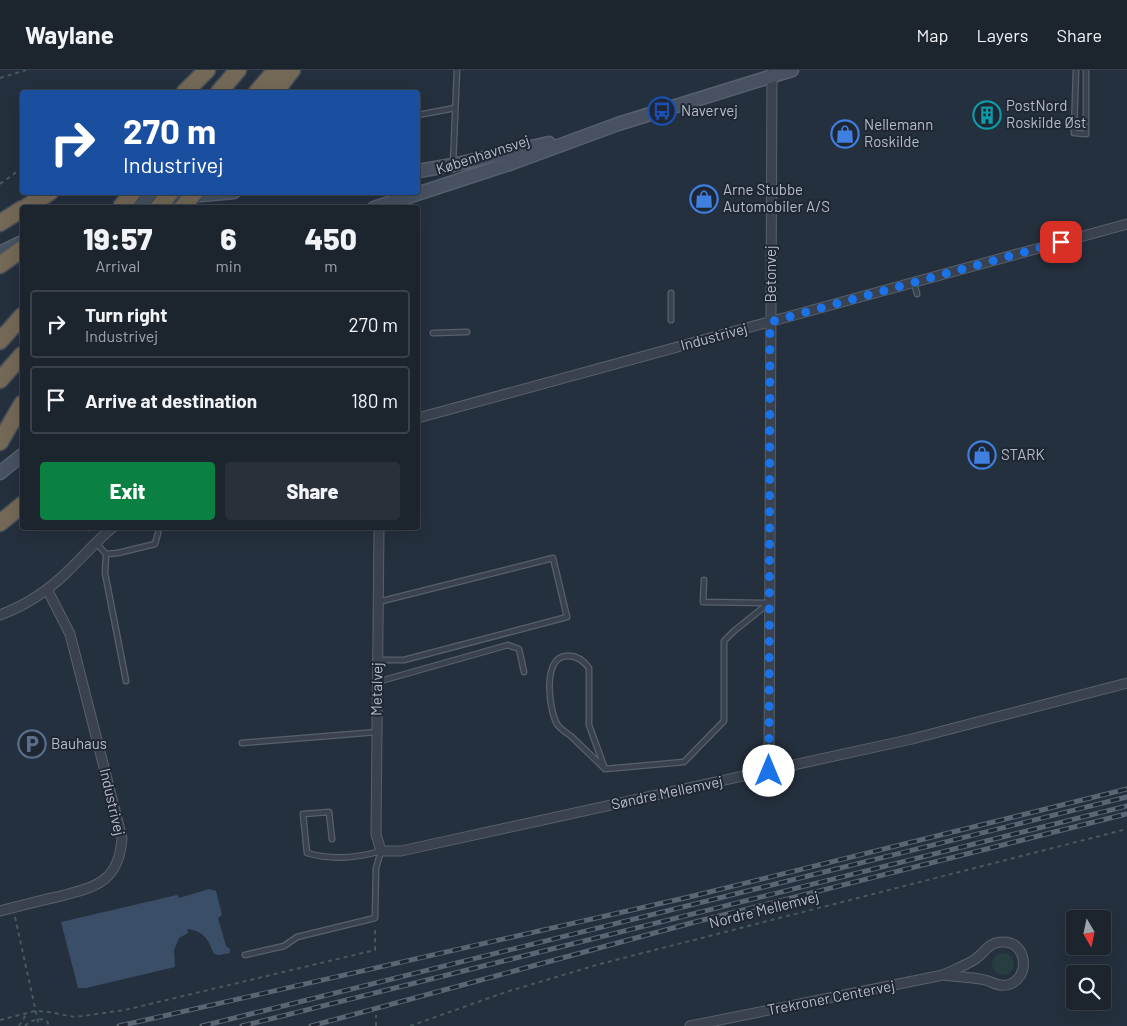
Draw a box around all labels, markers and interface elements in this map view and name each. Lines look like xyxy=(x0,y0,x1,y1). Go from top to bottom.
text: Waylane xyxy=(25,20,114,49)
text: Map xyxy=(916,24,948,46)
text: Layers xyxy=(976,24,1029,46)
text: Share xyxy=(1057,24,1102,46)
bus stop icon: Navervej xyxy=(647,96,677,126)
place label: PostNord Roskilde Øst xyxy=(1006,96,1087,131)
building icon: PostNord Roskilde Øst xyxy=(972,100,1002,130)
place label: Navervej xyxy=(681,101,738,119)
text: 270 m xyxy=(123,109,216,151)
icon: right xyxy=(40,110,105,175)
place label: Nellemann Roskilde xyxy=(864,115,933,150)
shop icon: Nellemann Roskilde xyxy=(830,119,860,149)
street label: Københavnsvej xyxy=(434,130,532,178)
text: Industrivej xyxy=(123,151,224,177)
place label: Arne Stubbe Automobiler A/S xyxy=(723,180,830,215)
shop icon: Arne Stubbe Automobiler A/S xyxy=(689,184,719,214)
text: 19:57 xyxy=(83,220,152,256)
text: 6 xyxy=(220,220,237,256)
text: 450 xyxy=(305,220,357,256)
pin xyxy=(1040,221,1082,263)
icon: arrive xyxy=(1047,228,1075,256)
street label: Betonvej xyxy=(761,245,779,303)
text: Arrival xyxy=(95,256,140,275)
text: min xyxy=(216,256,242,275)
text: m xyxy=(324,256,337,275)
text: Turn right xyxy=(85,303,167,326)
icon: right xyxy=(42,310,70,338)
text: 270 m xyxy=(349,313,398,336)
street label: Industrivej xyxy=(678,318,749,354)
text: Industrivej xyxy=(85,326,158,345)
icon: arrive xyxy=(42,386,70,414)
text: Arrive at destination xyxy=(85,389,257,412)
text: 180 m xyxy=(351,389,398,412)
shop icon: STARK xyxy=(967,440,997,470)
place label: STARK xyxy=(1001,445,1045,463)
button: Exit xyxy=(40,462,215,520)
button: Share xyxy=(225,462,400,520)
street label: Metalvej xyxy=(367,662,385,716)
parking icon: Bauhaus xyxy=(17,729,47,759)
place label: Bauhaus xyxy=(51,734,107,752)
position arrow xyxy=(742,744,794,796)
street label: Industrivej xyxy=(96,766,129,837)
street label: Søndre Mellemvej xyxy=(609,771,724,813)
street label: Nordre Mellemvej xyxy=(707,887,821,931)
north arrow xyxy=(1066,910,1111,955)
map controls xyxy=(1066,910,1111,1010)
button: search xyxy=(1066,965,1111,1010)
street label: Trekroner Centervej xyxy=(766,976,896,1018)

